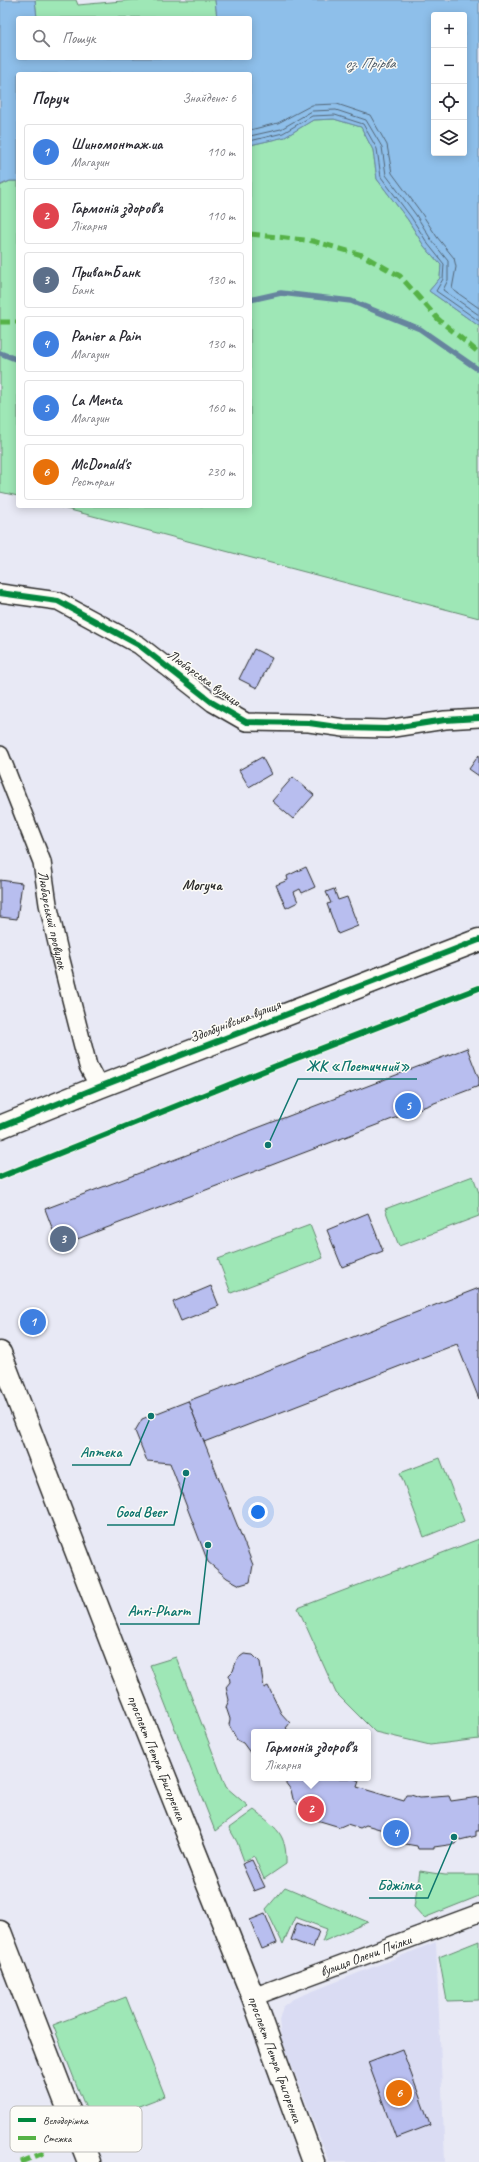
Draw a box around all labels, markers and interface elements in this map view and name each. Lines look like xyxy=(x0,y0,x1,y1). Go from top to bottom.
map controls xyxy=(431,12,467,156)
button: + xyxy=(431,12,467,48)
search box xyxy=(16,16,252,60)
icon: search xyxy=(30,27,52,49)
text: Пошук xyxy=(62,29,95,48)
button: − xyxy=(431,48,467,84)
water label: оз. Прірва xyxy=(345,54,396,73)
button: locate xyxy=(431,84,467,120)
text: Поруч xyxy=(32,88,68,109)
text: Знайдено: 6 xyxy=(182,90,236,106)
button: layers xyxy=(431,120,467,156)
text: Шиномонтаж.ua xyxy=(71,135,162,154)
text: 1 xyxy=(43,144,49,160)
text: 110 m xyxy=(207,144,235,160)
text: Магазин xyxy=(71,154,109,170)
text: Гармонія здоров'я xyxy=(71,199,163,218)
text: 2 xyxy=(43,208,49,224)
text: 110 m xyxy=(207,208,235,224)
text: Лікарня xyxy=(71,218,106,234)
text: ПриватБанк xyxy=(71,263,140,282)
text: 3 xyxy=(43,272,49,288)
text: 130 m xyxy=(207,272,235,288)
text: Банк xyxy=(71,282,93,298)
text: Panier a Pain xyxy=(71,327,141,346)
text: 4 xyxy=(43,336,49,352)
text: 130 m xyxy=(207,336,235,352)
text: Магазин xyxy=(71,346,109,362)
text: La Menta xyxy=(71,391,122,410)
text: 5 xyxy=(43,400,49,416)
text: 160 m xyxy=(207,400,235,416)
text: Магазин xyxy=(71,410,109,426)
text: McDonald's xyxy=(71,455,130,474)
text: 6 xyxy=(43,464,49,480)
text: 230 m xyxy=(207,464,235,480)
text: Ресторан xyxy=(71,474,114,490)
street label: Любарська вулиця xyxy=(164,646,244,711)
street label: Любарський провулок xyxy=(35,870,72,973)
district label: Могуча xyxy=(182,876,223,895)
street label: Здолбунівська вулиця xyxy=(187,996,284,1046)
callout: ЖК «Поетичний» xyxy=(298,1052,417,1079)
text: ЖК «Поетичний» xyxy=(306,1057,410,1076)
pin: 5 xyxy=(395,1091,421,1121)
pin: 3 xyxy=(50,1224,76,1254)
pin: 1 xyxy=(20,1307,46,1337)
callout: Аптека xyxy=(72,1438,130,1465)
text: Аптека xyxy=(80,1443,123,1462)
callout: Good Beer xyxy=(107,1498,174,1525)
your location xyxy=(248,1502,268,1522)
text: Good Beer xyxy=(115,1503,168,1522)
callout: Anri-Pharm xyxy=(120,1597,199,1624)
text: Anri-Pharm xyxy=(128,1602,192,1621)
street label: проспект Петра Григоренка xyxy=(124,1692,190,1824)
popup xyxy=(251,1729,371,1781)
text: Гармонія здоров'я xyxy=(265,1738,357,1757)
text: Лікарня xyxy=(265,1757,300,1773)
pin: 2 xyxy=(298,1794,324,1824)
pin: 4 xyxy=(383,1818,409,1848)
callout: Бджілка xyxy=(369,1871,428,1898)
text: Бджілка xyxy=(377,1876,422,1895)
street label: вулиця Олени Пчілки xyxy=(318,1930,414,1980)
street label: проспект Петра Григоренка xyxy=(245,1993,307,2126)
pin: 6 xyxy=(386,2078,412,2108)
legend xyxy=(10,2106,142,2152)
text: Велодоріжка xyxy=(43,2113,89,2127)
text: Стежка xyxy=(43,2131,72,2145)

